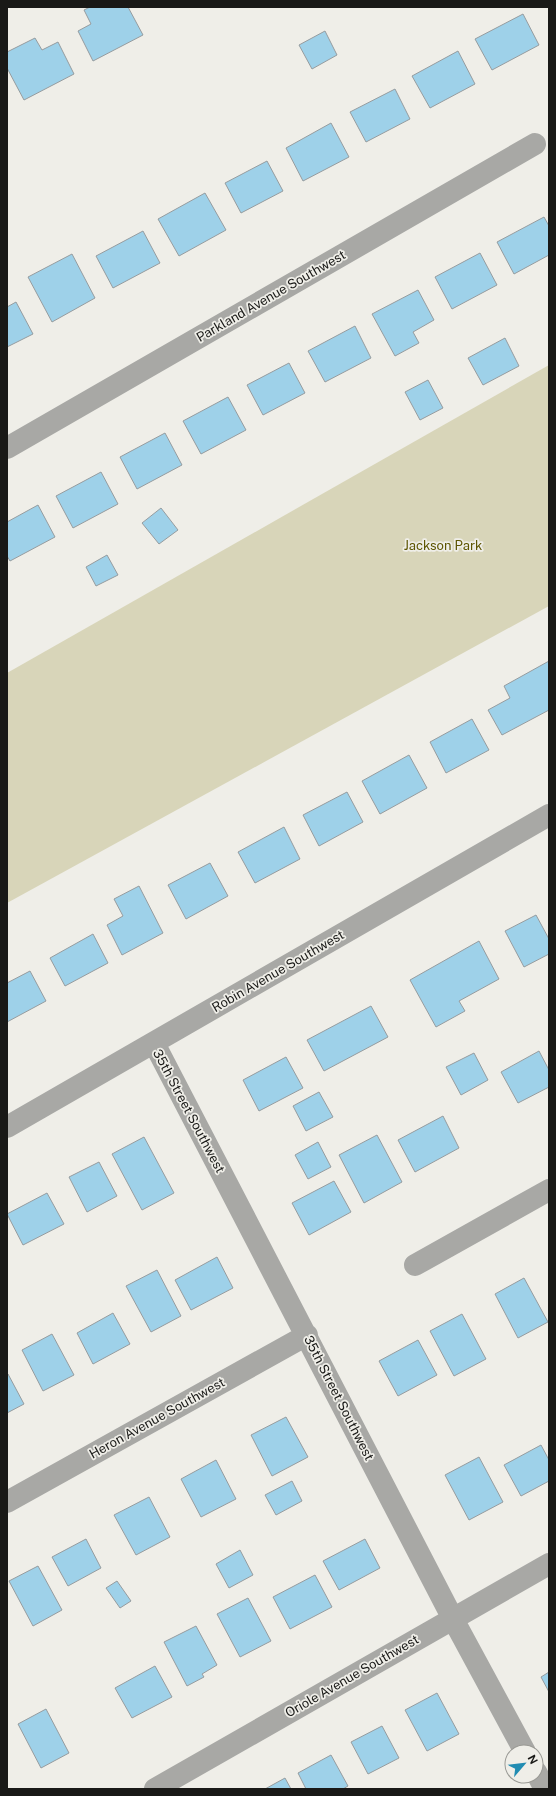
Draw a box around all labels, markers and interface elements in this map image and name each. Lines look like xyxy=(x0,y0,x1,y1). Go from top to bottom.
street label: Parkland Avenue Southwest xyxy=(194,247,348,345)
park label: Jackson Park xyxy=(404,538,482,553)
street label: Robin Avenue Southwest xyxy=(209,927,347,1015)
street label: 35th Street Southwest xyxy=(150,1047,228,1175)
street label: 35th Street Southwest xyxy=(301,1333,377,1463)
street label: Heron Avenue Southwest xyxy=(87,1374,227,1462)
street label: Oriole Avenue Southwest xyxy=(283,1632,421,1720)
north arrow xyxy=(504,1744,544,1784)
text: N xyxy=(526,1753,540,1766)

